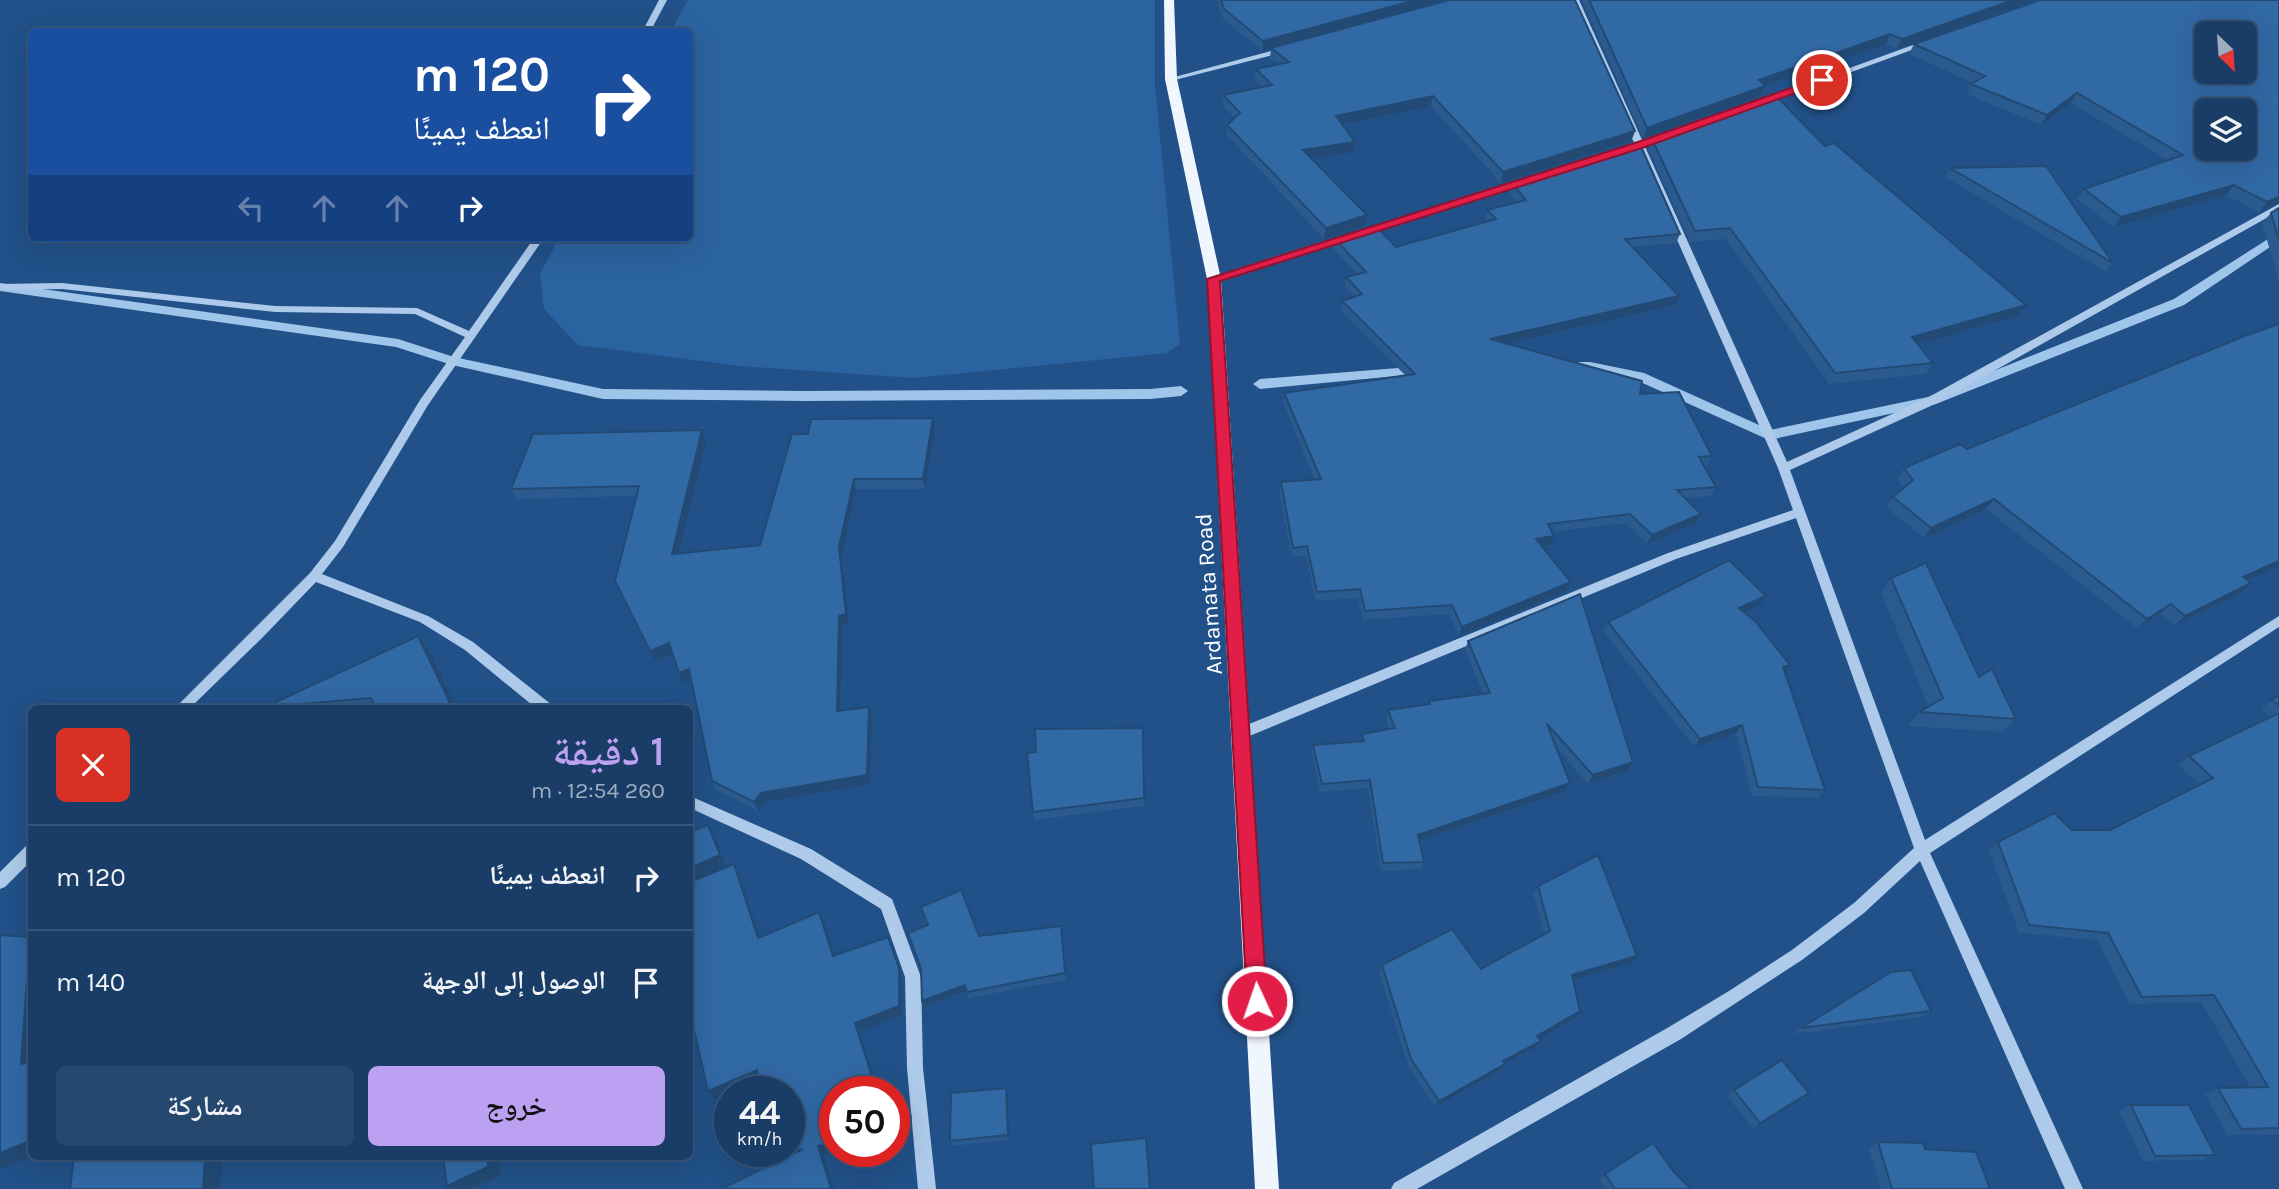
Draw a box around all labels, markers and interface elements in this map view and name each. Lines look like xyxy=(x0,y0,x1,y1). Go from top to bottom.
north arrow xyxy=(2194,21,2258,84)
map controls xyxy=(2194,21,2257,161)
text: 120 m xyxy=(413,46,550,103)
pin xyxy=(1792,50,1852,110)
icon: right xyxy=(574,56,665,147)
icon: arrive xyxy=(1803,61,1841,99)
button: layers xyxy=(2194,98,2257,161)
text: انعطف يمينًا xyxy=(413,110,550,147)
icon: left xyxy=(232,189,270,227)
icon: ahead xyxy=(305,189,343,227)
icon: ahead xyxy=(378,189,416,227)
icon: right xyxy=(451,189,489,227)
street label: Ardamata Road xyxy=(1190,512,1228,676)
text: 1 دقيقة xyxy=(553,726,665,776)
button: close xyxy=(56,728,130,802)
text: 260 m · 12:54 xyxy=(531,777,665,804)
icon: right xyxy=(627,859,665,897)
text: انعطف يمينًا xyxy=(489,860,606,891)
text: 120 m xyxy=(56,862,126,893)
icon: arrive xyxy=(627,964,665,1002)
position arrow xyxy=(1220,964,1294,1038)
text: الوصول إلى الوجهة xyxy=(422,965,606,996)
text: 140 m xyxy=(56,967,125,998)
button: مشاركة xyxy=(56,1066,354,1146)
button: خروج xyxy=(368,1066,665,1146)
speed limit sign: 50 xyxy=(819,1076,910,1167)
text: 44 xyxy=(739,1092,780,1133)
text: km/h xyxy=(737,1128,782,1150)

